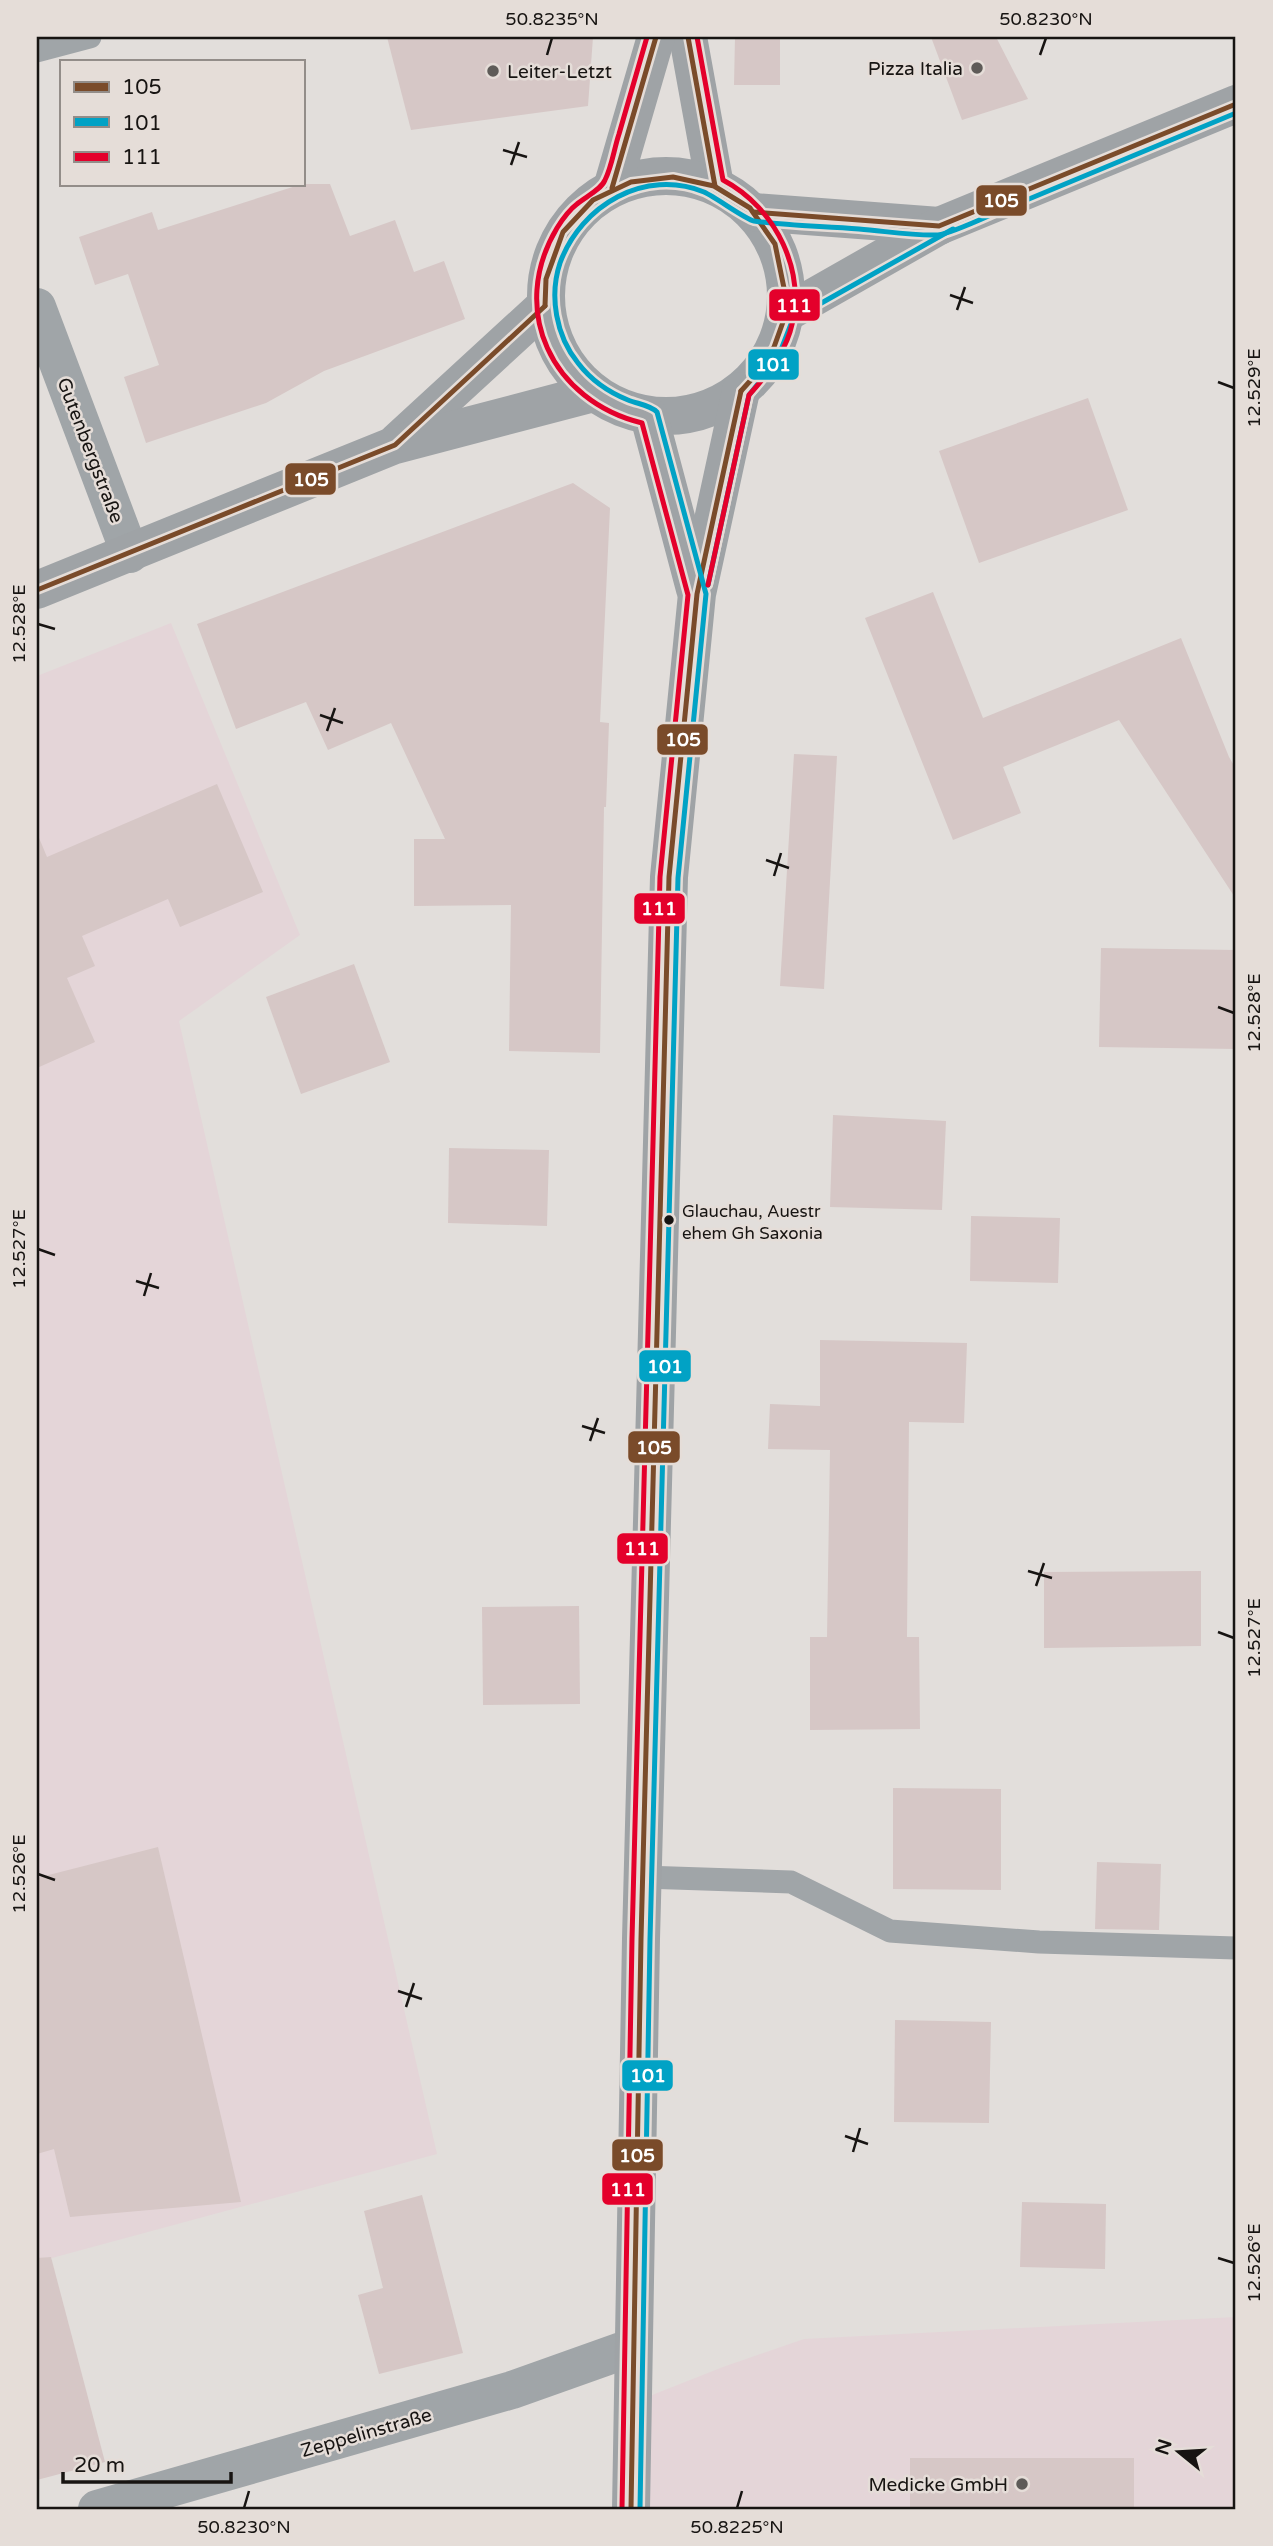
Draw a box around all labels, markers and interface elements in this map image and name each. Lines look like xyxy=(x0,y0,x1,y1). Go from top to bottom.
text: 50.8235°N xyxy=(505,8,599,30)
text: 50.8230°N xyxy=(999,8,1093,30)
place label: Pizza Italia xyxy=(868,58,963,80)
legend xyxy=(60,60,304,186)
marker: Pizza Italia xyxy=(969,60,985,76)
place label: Leiter-Letzt xyxy=(507,61,612,83)
marker: Leiter-Letzt xyxy=(485,63,501,79)
text: 105 xyxy=(122,75,162,100)
text: 101 xyxy=(122,111,162,136)
text: 111 xyxy=(122,145,162,170)
line badge: 105 xyxy=(975,184,1028,217)
text: 105 xyxy=(983,190,1019,212)
line badge: 111 xyxy=(768,288,821,322)
text: 111 xyxy=(776,295,812,317)
line badge: 101 xyxy=(747,348,800,381)
text: 12.529°E xyxy=(1243,348,1265,428)
text: 101 xyxy=(755,354,791,376)
street label: Gutenbergstraße xyxy=(52,375,128,526)
line badge: 105 xyxy=(284,462,337,496)
text: 105 xyxy=(293,469,329,491)
text: 12.528°E xyxy=(8,584,30,664)
line badge: 105 xyxy=(656,723,709,756)
text: 105 xyxy=(665,729,701,751)
line badge: 111 xyxy=(633,892,686,925)
text: 111 xyxy=(641,898,677,920)
text: 12.528°E xyxy=(1243,973,1265,1053)
place label: Glauchau, Auestr ehem Gh Saxonia xyxy=(682,1201,823,1244)
text: 12.527°E xyxy=(8,1209,30,1289)
marker: Glauchau, Auestr ehem Gh Saxonia xyxy=(662,1213,676,1227)
line badge: 101 xyxy=(638,1349,692,1383)
text: 101 xyxy=(647,1356,683,1378)
line badge: 105 xyxy=(627,1430,681,1464)
text: 105 xyxy=(636,1437,672,1459)
line badge: 111 xyxy=(616,1532,669,1565)
text: 111 xyxy=(624,1538,660,1560)
text: 12.527°E xyxy=(1243,1598,1265,1678)
text: 12.526°E xyxy=(8,1834,30,1914)
line badge: 101 xyxy=(621,2059,674,2092)
text: 101 xyxy=(630,2065,666,2087)
line badge: 105 xyxy=(611,2138,664,2172)
text: 105 xyxy=(619,2145,655,2167)
line badge: 111 xyxy=(601,2172,654,2206)
text: 111 xyxy=(610,2179,646,2201)
text: 12.526°E xyxy=(1243,2223,1265,2303)
street label: Zeppelinstraße xyxy=(298,2404,434,2462)
north arrow xyxy=(1144,2416,1214,2486)
text: N xyxy=(1151,2436,1177,2458)
scale bar xyxy=(63,2441,231,2485)
text: 20 m xyxy=(74,2453,125,2478)
place label: Medicke GmbH xyxy=(869,2474,1008,2496)
marker: Medicke GmbH xyxy=(1014,2476,1030,2492)
text: 50.8230°N xyxy=(197,2516,291,2538)
text: 50.8225°N xyxy=(690,2516,784,2538)

